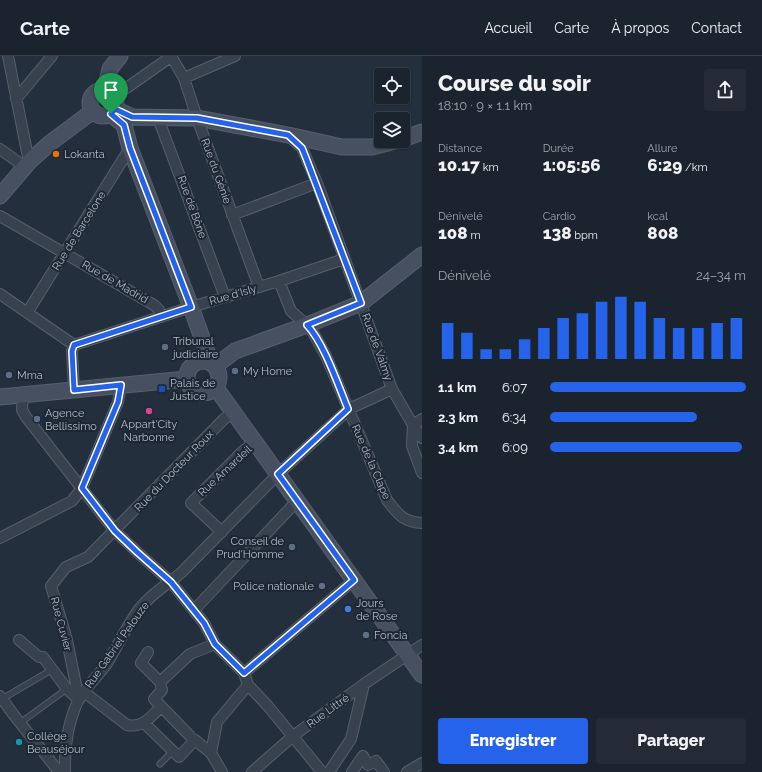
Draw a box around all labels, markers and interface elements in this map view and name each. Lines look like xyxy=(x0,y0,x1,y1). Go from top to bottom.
text: Carte xyxy=(20,17,70,39)
text: Accueil xyxy=(484,20,532,36)
text: Carte xyxy=(554,20,589,36)
text: À propos xyxy=(611,20,669,36)
text: Contact xyxy=(691,20,742,36)
map controls xyxy=(374,68,410,148)
button: locate xyxy=(374,68,410,104)
button: share xyxy=(704,69,746,111)
text: Course du soir xyxy=(438,70,591,96)
pin xyxy=(94,73,128,114)
icon: arrive xyxy=(100,79,122,101)
text: 18:10 · 9 × 1.1 km xyxy=(438,98,532,113)
button: layers xyxy=(374,112,410,148)
street label: Rue du Génie xyxy=(198,137,234,206)
text: Distance xyxy=(438,142,482,155)
text: Durée xyxy=(543,142,574,155)
text: Allure xyxy=(647,142,677,155)
place label: Lokanta xyxy=(64,148,105,161)
marker: Lokanta xyxy=(51,149,61,159)
text: 10.17 xyxy=(438,155,480,175)
text: 1:05:56 xyxy=(543,155,601,175)
text: 6:29 xyxy=(647,155,682,175)
text: km xyxy=(480,161,499,174)
text: /km xyxy=(682,161,708,174)
street label: Rue de Bône xyxy=(175,174,210,241)
street label: Rue de Barcelone xyxy=(49,189,109,273)
text: Dénivelé xyxy=(438,210,483,223)
text: Cardio xyxy=(543,210,576,223)
text: kcal xyxy=(647,210,668,223)
text: 108 xyxy=(438,223,468,243)
text: 138 xyxy=(543,223,571,243)
text: 808 xyxy=(647,223,678,243)
text: m xyxy=(468,229,481,242)
text: bpm xyxy=(571,229,598,242)
street label: Rue de Madrid xyxy=(79,258,151,306)
text: Dénivelé xyxy=(438,268,491,283)
text: 24–34 m xyxy=(696,268,746,283)
street label: Rue d'Isly xyxy=(208,282,258,308)
street label: Rue de Valmy xyxy=(359,312,395,382)
place label: Tribunal judiciaire xyxy=(171,335,219,361)
marker: Tribunal judiciaire xyxy=(160,342,170,352)
place label: My Home xyxy=(243,365,293,378)
marker: My Home xyxy=(230,366,240,376)
place label: Mma xyxy=(17,369,43,382)
marker: Mma xyxy=(4,370,14,380)
place label: Palais de Justice xyxy=(170,377,216,403)
text: 1.1 km xyxy=(438,380,476,395)
text: 6:07 xyxy=(502,380,527,395)
marker: Palais de Justice xyxy=(157,384,167,394)
marker: Appart'City Narbonne xyxy=(144,406,154,416)
place label: Agence Bellissimo xyxy=(45,407,97,433)
text: 2.3 km xyxy=(438,410,478,425)
text: 6:34 xyxy=(502,410,526,425)
marker: Agence Bellissimo xyxy=(32,414,42,424)
place label: Appart'City Narbonne xyxy=(121,418,177,444)
street label: Rue de la Clape xyxy=(349,423,394,502)
street label: Rue du Docteur Roux xyxy=(132,427,217,514)
text: 3.4 km xyxy=(438,440,478,455)
text: 6:09 xyxy=(502,440,528,455)
street label: Rue Amardeil xyxy=(196,443,254,499)
place label: Conseil de Prud'Homme xyxy=(217,535,285,561)
marker: Conseil de Prud'Homme xyxy=(287,542,297,552)
place label: Police nationale xyxy=(233,580,315,593)
marker: Police nationale xyxy=(317,581,327,591)
street label: Rue Cuvier xyxy=(48,595,75,653)
place label: Jours de Rose xyxy=(356,597,398,623)
street label: Rue Gabriel Pelouze xyxy=(82,599,152,691)
marker: Jours de Rose xyxy=(343,604,353,614)
place label: Foncia xyxy=(374,629,408,642)
marker: Foncia xyxy=(361,630,371,640)
street label: Rue Littré xyxy=(304,691,352,731)
button: Enregistrer xyxy=(438,718,588,764)
button: Partager xyxy=(596,718,746,764)
place label: Collège Beauséjour xyxy=(27,730,85,756)
marker: Collège Beauséjour xyxy=(14,737,24,747)

